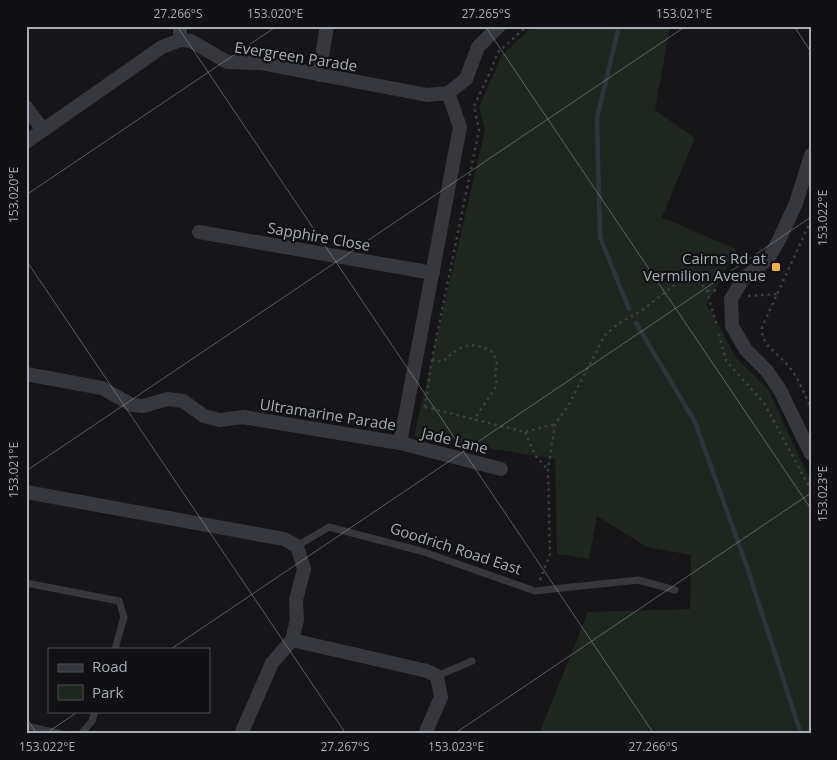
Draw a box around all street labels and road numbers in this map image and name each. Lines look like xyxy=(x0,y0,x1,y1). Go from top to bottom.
street label: Evergreen Parade xyxy=(233,36,359,76)
street label: Sapphire Close xyxy=(266,217,372,255)
street label: Ultramarine Parade xyxy=(258,393,398,435)
street label: Jade Lane xyxy=(418,422,490,458)
street label: Goodrich Road East xyxy=(388,517,524,579)

